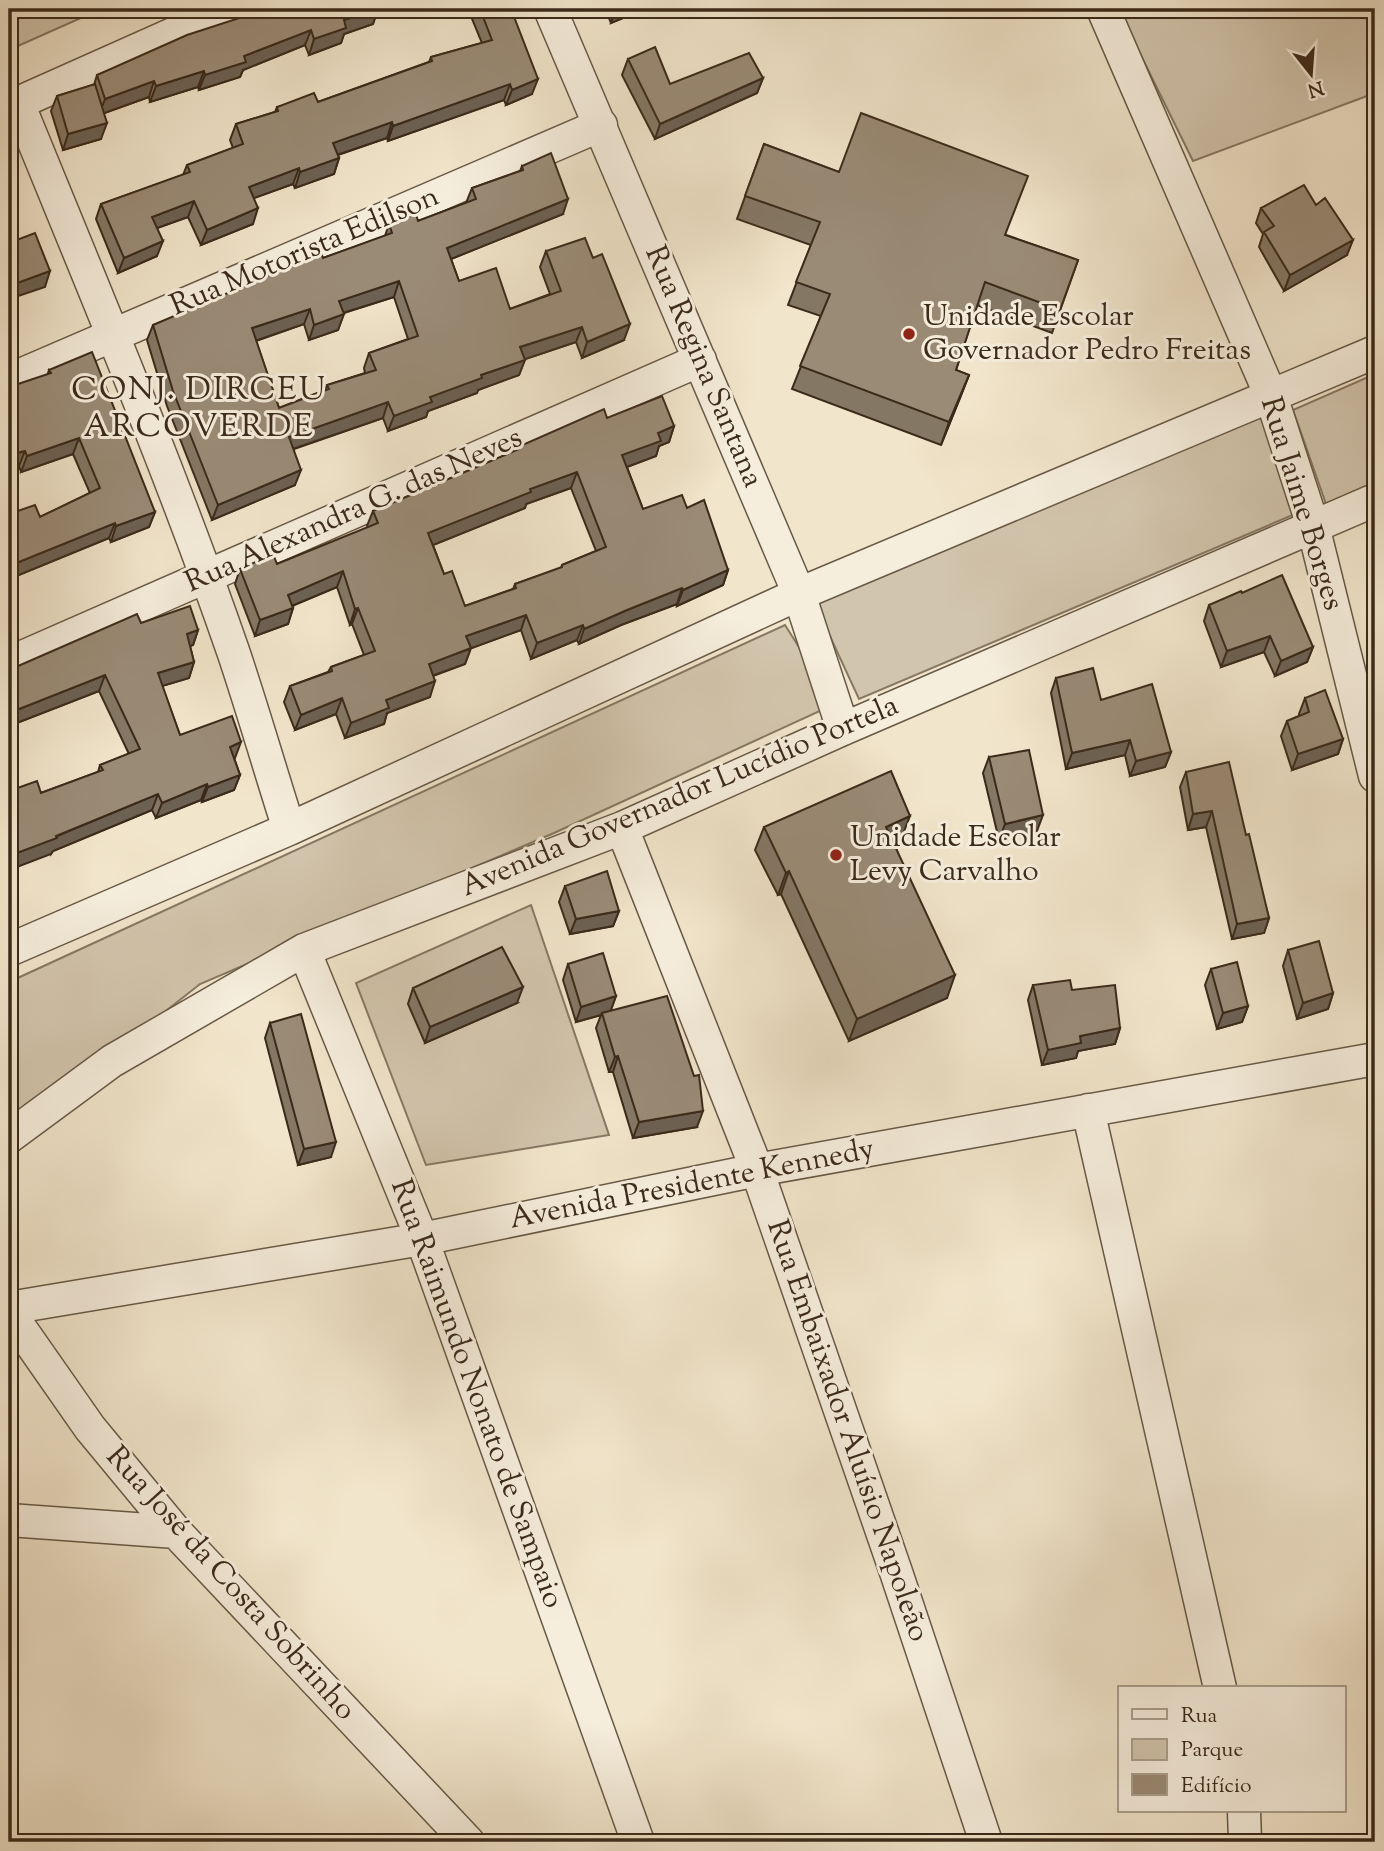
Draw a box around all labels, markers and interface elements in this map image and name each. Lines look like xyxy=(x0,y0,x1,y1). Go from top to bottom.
north arrow xyxy=(1276,38,1346,108)
text: N xyxy=(1304,73,1326,103)
street label: Rua Motorista Edilson xyxy=(164,176,446,328)
street label: Rua Regina Santana xyxy=(633,240,773,495)
place label: Unidade Escolar Governador Pedro Freitas xyxy=(923,296,1251,373)
marker: Unidade Escolar Governador Pedro Freitas xyxy=(901,326,917,342)
district label: CONJ. DIRCEU ARCOVERDE xyxy=(71,368,327,451)
street label: Rua Jaime Borges xyxy=(1248,392,1354,616)
street label: Rua Alexandra G. das Neves xyxy=(178,417,530,605)
street label: Avenida Governador Lucídio Portela xyxy=(454,685,906,909)
place label: Unidade Escolar Levy Carvalho xyxy=(850,817,1061,894)
marker: Unidade Escolar Levy Carvalho xyxy=(828,847,844,863)
street label: Avenida Presidente Kennedy xyxy=(506,1129,878,1241)
street label: Rua Raimundo Nonato de Sampaio xyxy=(378,1174,574,1614)
street label: Rua Embaixador Aluísio Napoleão xyxy=(754,1214,940,1648)
street label: Rua José da Costa Sobrinho xyxy=(95,1437,365,1731)
legend xyxy=(1118,1686,1346,1812)
text: Rua xyxy=(1181,1702,1218,1732)
text: Parque xyxy=(1181,1736,1243,1766)
text: Edifício xyxy=(1181,1772,1251,1802)

